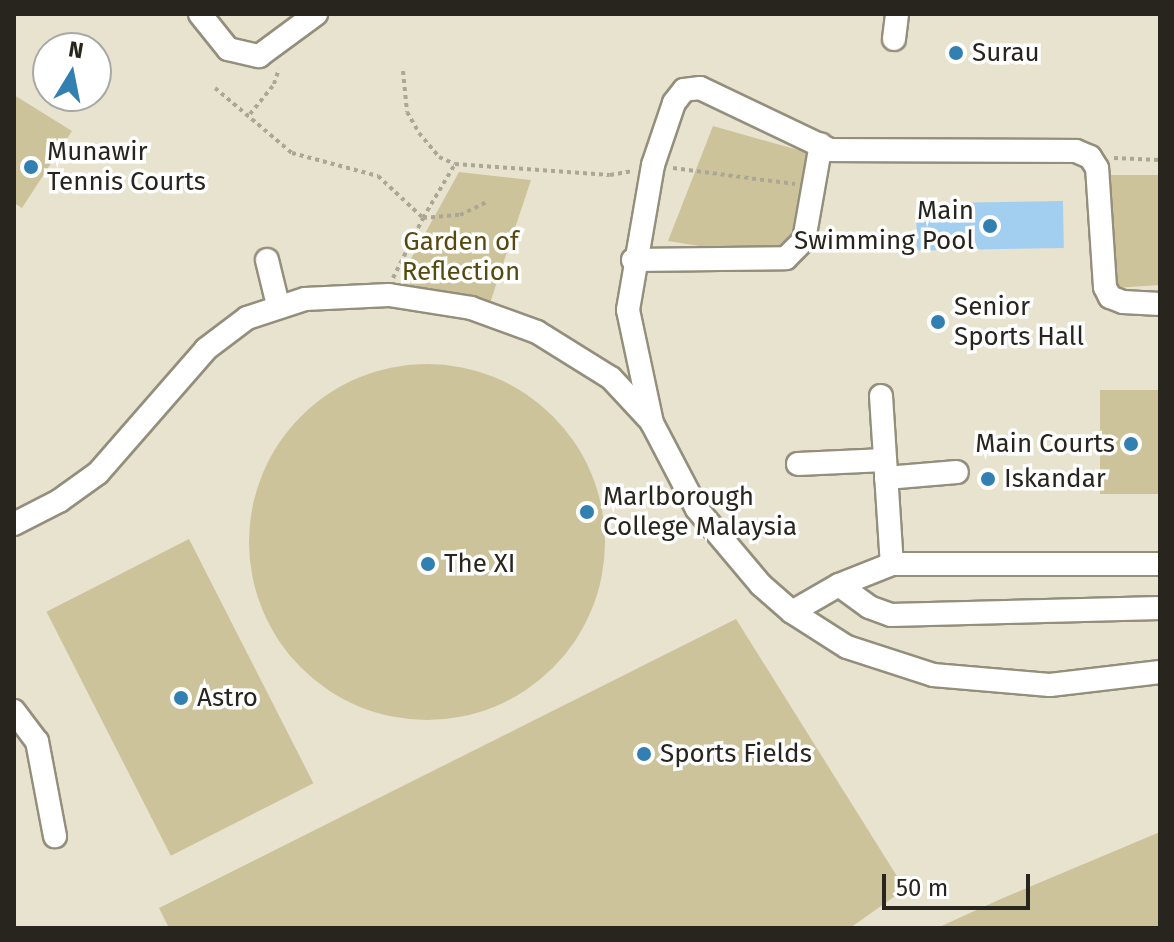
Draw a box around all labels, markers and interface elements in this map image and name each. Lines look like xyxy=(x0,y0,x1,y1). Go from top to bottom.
north arrow xyxy=(32,32,112,112)
text: N xyxy=(66,35,85,64)
place label: Surau xyxy=(972,37,1040,69)
marker: Surau xyxy=(947,44,965,62)
place label: Munawir Tennis Courts xyxy=(47,136,206,198)
marker: Munawir Tennis Courts xyxy=(22,158,40,176)
place label: Main Swimming Pool xyxy=(794,195,974,256)
marker: Main Swimming Pool xyxy=(981,217,999,235)
park label: Garden of Reflection xyxy=(402,226,520,288)
place label: Senior Sports Hall xyxy=(954,291,1084,352)
marker: Senior Sports Hall xyxy=(929,313,947,331)
place label: Main Courts xyxy=(975,428,1115,460)
marker: Main Courts xyxy=(1122,435,1140,453)
place label: Iskandar xyxy=(1004,463,1106,495)
marker: Iskandar xyxy=(979,470,997,488)
place label: Marlborough College Malaysia xyxy=(603,481,797,542)
marker: Marlborough College Malaysia xyxy=(578,503,596,521)
place label: The XI xyxy=(444,548,515,580)
marker: The XI xyxy=(419,555,437,573)
place label: Astro xyxy=(197,682,258,714)
marker: Astro xyxy=(172,689,190,707)
place label: Sports Fields xyxy=(660,738,812,770)
marker: Sports Fields xyxy=(635,745,653,763)
scale bar xyxy=(886,858,1034,908)
text: 50 m xyxy=(896,874,948,902)

